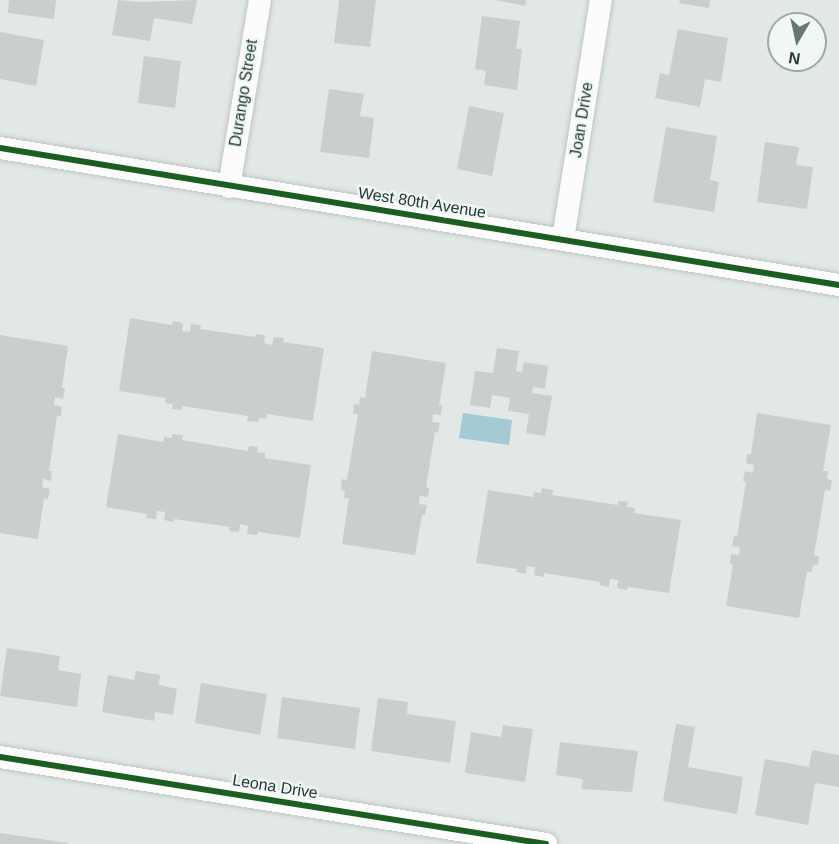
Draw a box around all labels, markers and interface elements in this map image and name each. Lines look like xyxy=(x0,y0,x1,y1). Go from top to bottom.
north arrow xyxy=(767,12,827,72)
street label: Durango Street xyxy=(226,38,262,148)
text: N xyxy=(787,49,801,68)
street label: Joan Drive xyxy=(567,81,597,159)
street label: West 80th Avenue xyxy=(356,183,488,223)
street label: Leona Drive xyxy=(231,771,319,803)

